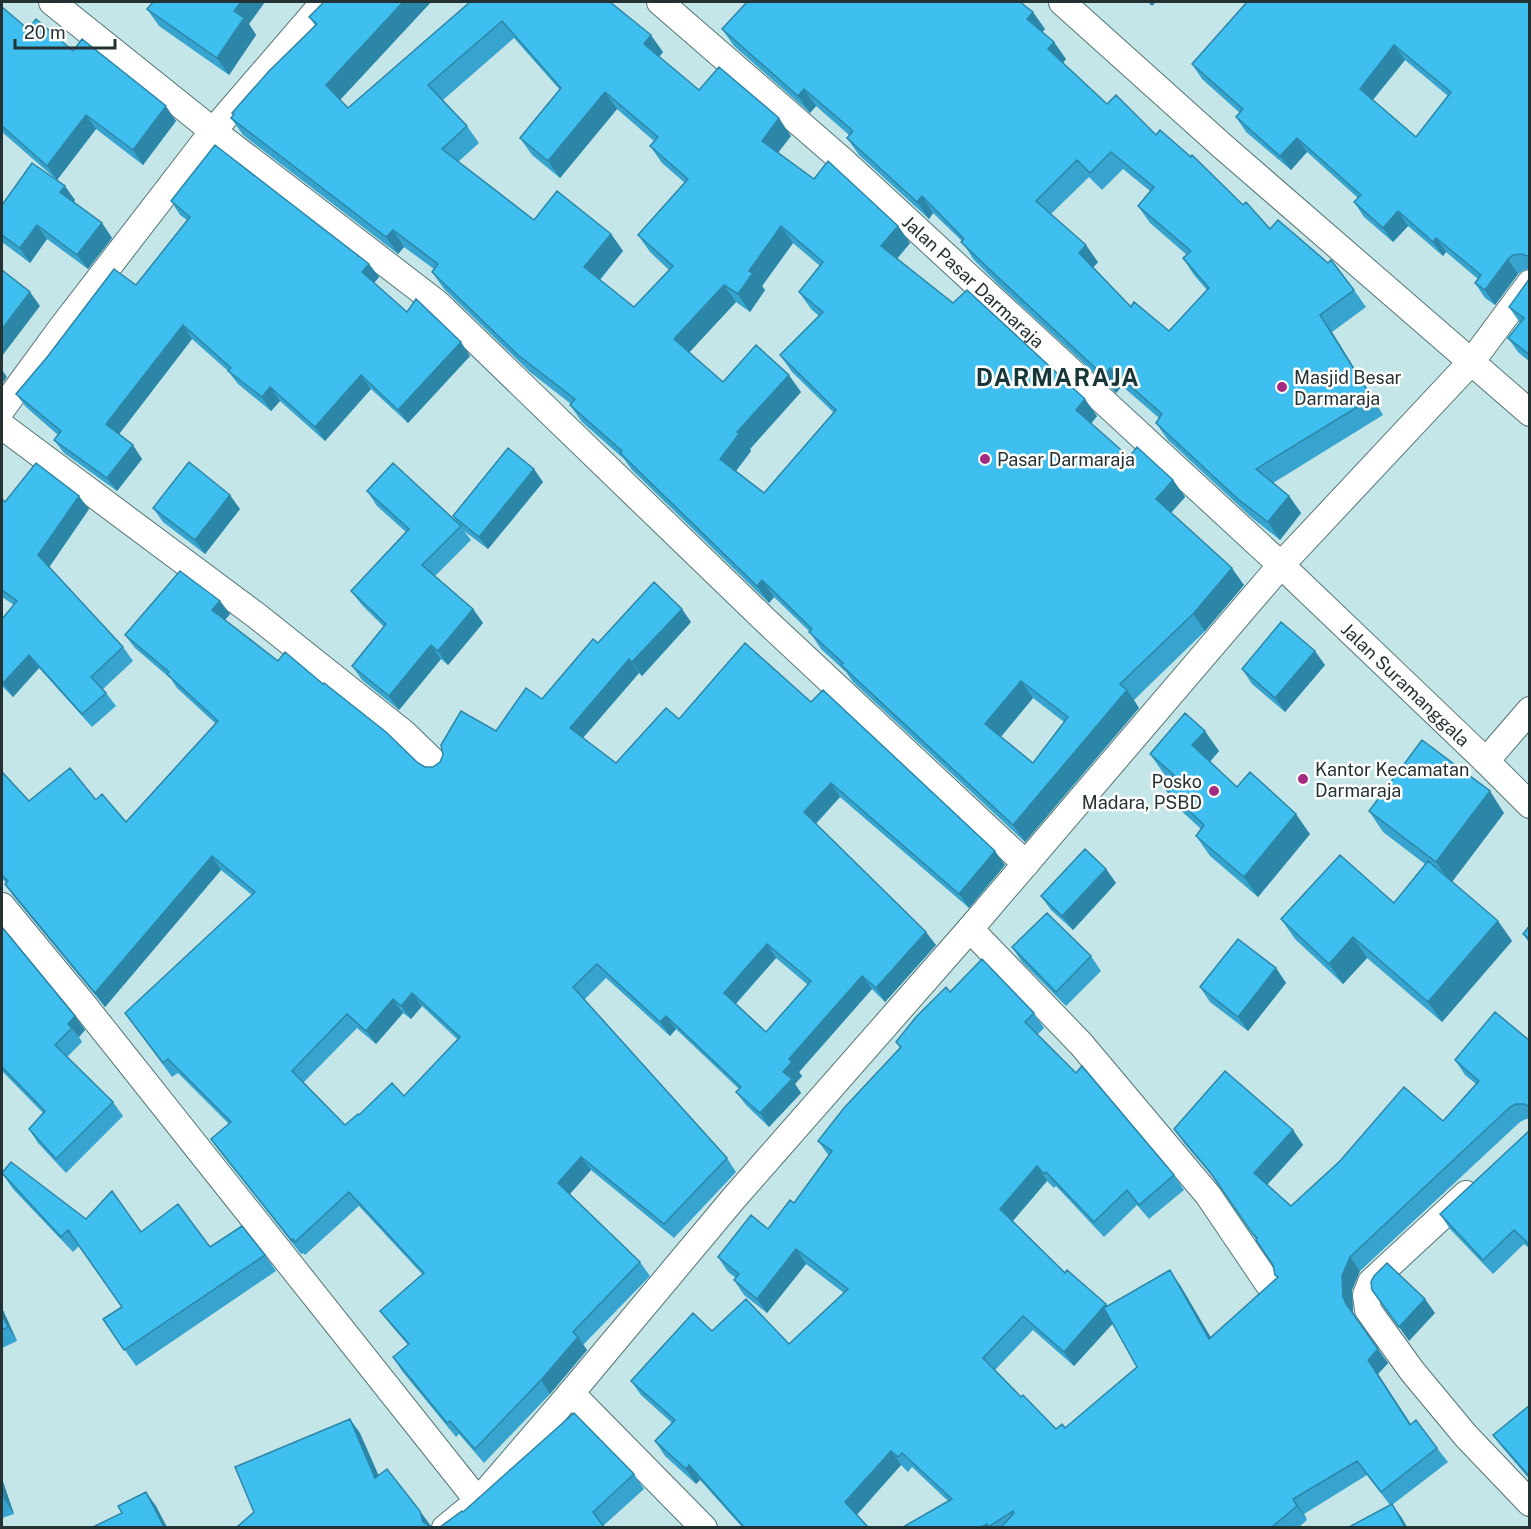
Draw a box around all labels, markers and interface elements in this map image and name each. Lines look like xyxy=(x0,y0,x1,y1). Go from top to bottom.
scale bar xyxy=(15,12,116,50)
text: 20 m xyxy=(24,22,66,43)
street label: Jalan Pasar Darmaraja xyxy=(898,211,1049,352)
district label: DARMARAJA xyxy=(976,363,1140,391)
place label: Masjid Besar Darmaraja xyxy=(1294,367,1402,409)
marker: Masjid Besar Darmaraja xyxy=(1275,380,1289,394)
place label: Pasar Darmaraja xyxy=(997,449,1135,470)
marker: Pasar Darmaraja xyxy=(978,452,992,466)
street label: Jalan Suramanggala xyxy=(1337,618,1474,751)
place label: Kantor Kecamatan Darmaraja xyxy=(1315,759,1469,801)
place label: Posko Madara, PSBD xyxy=(1082,771,1202,813)
marker: Kantor Kecamatan Darmaraja xyxy=(1296,772,1310,786)
marker: Posko Madara, PSBD xyxy=(1207,784,1221,798)

